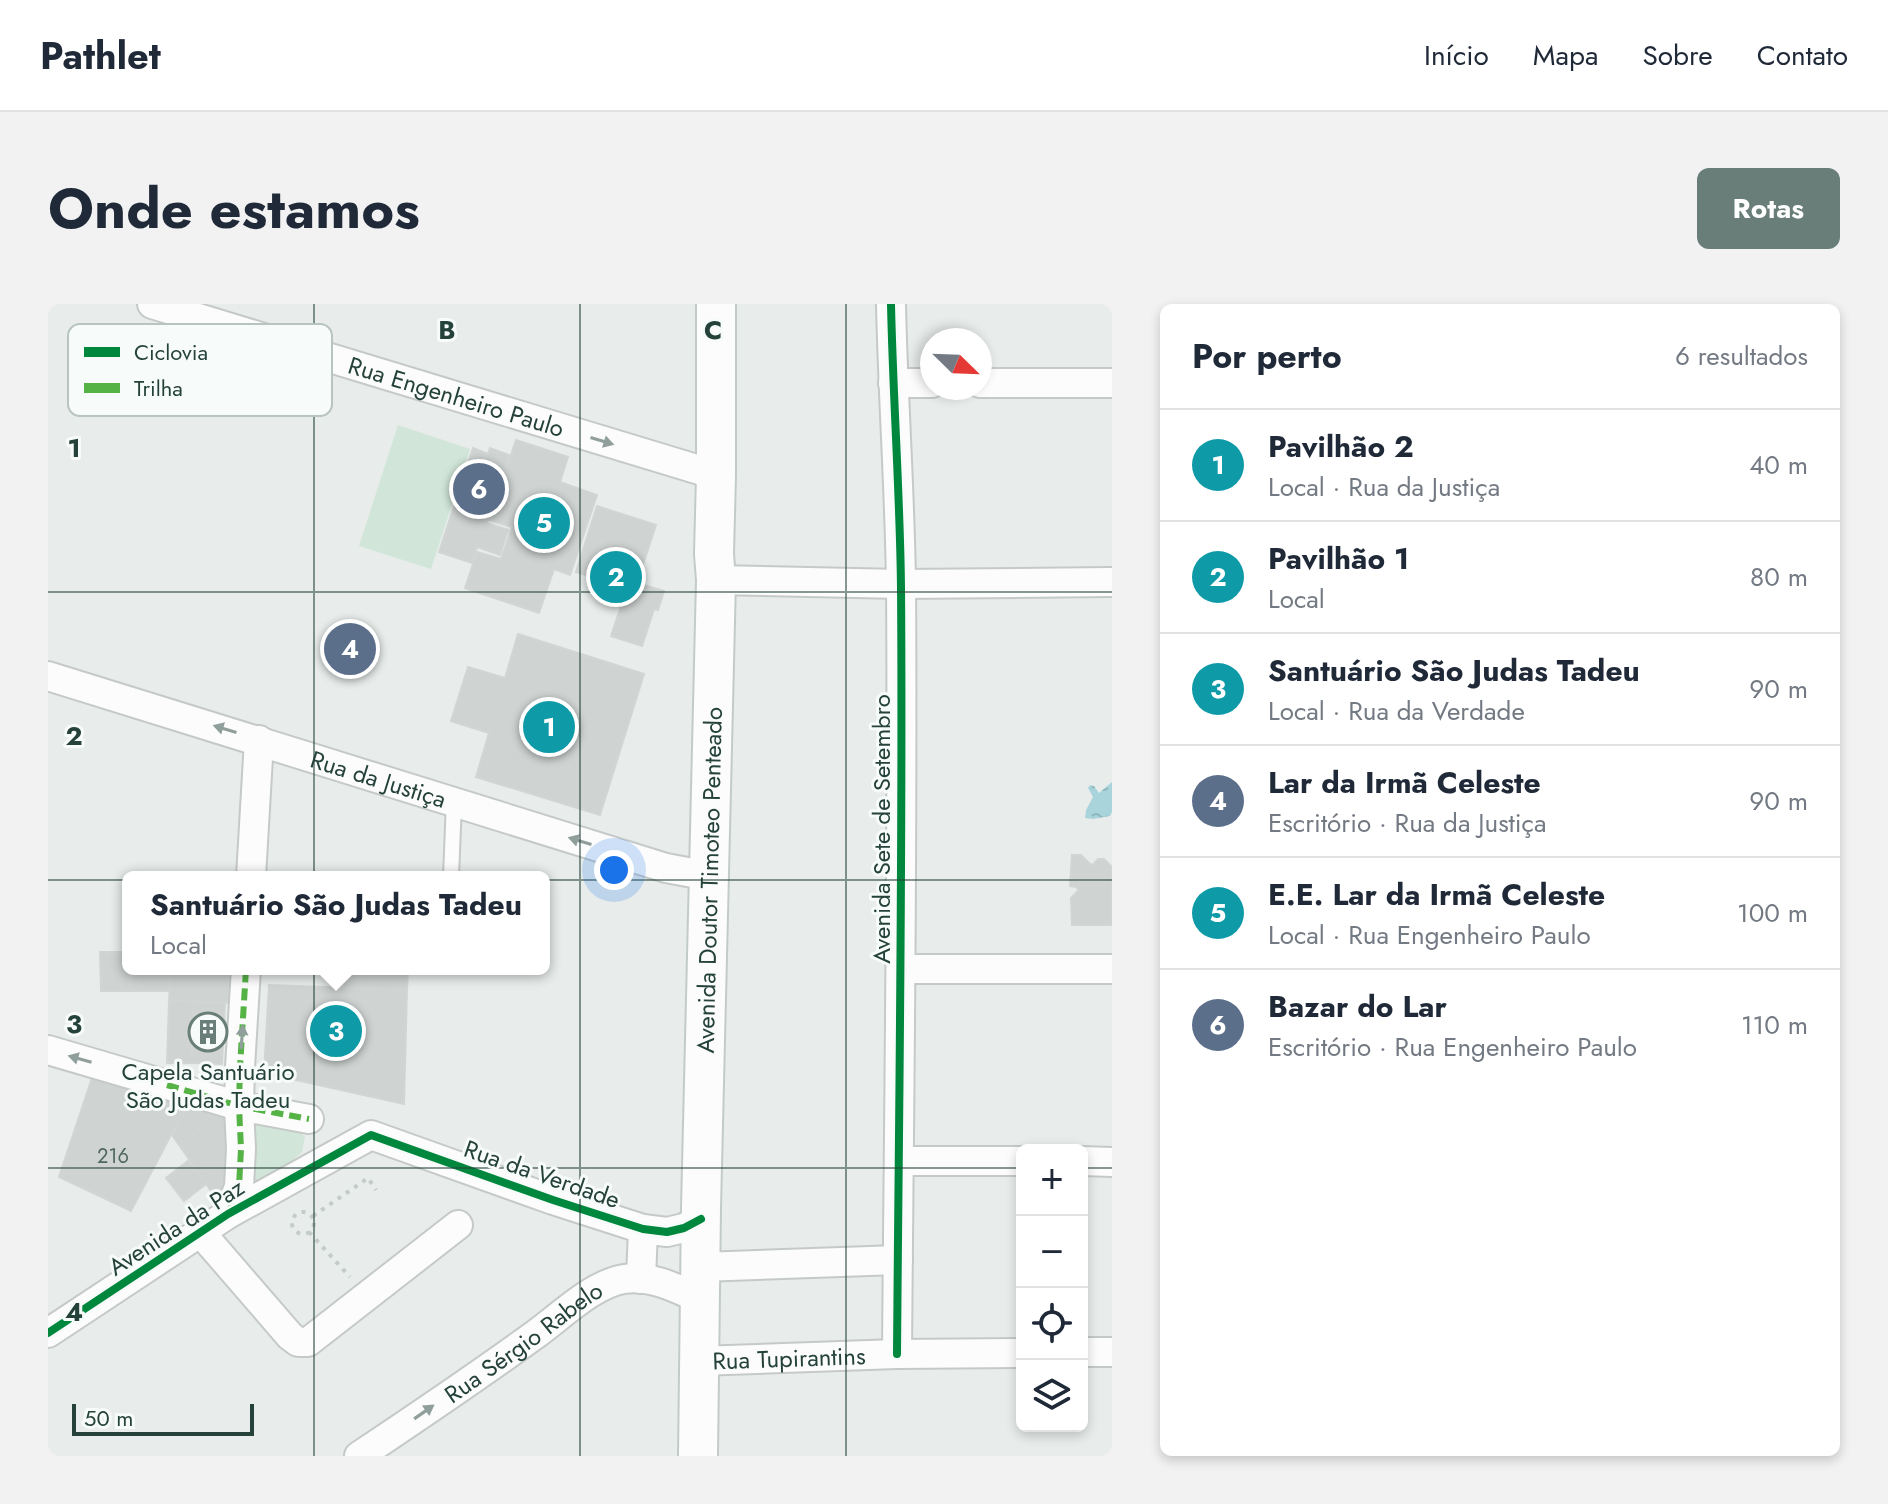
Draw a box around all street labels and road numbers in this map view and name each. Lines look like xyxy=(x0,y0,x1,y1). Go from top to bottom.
street label: Rua Engenheiro Paulo xyxy=(344,347,569,446)
street label: Avenida Sete de Setembro xyxy=(864,694,899,964)
street label: Avenida Doutor Timoteo Penteado xyxy=(687,706,730,1054)
street label: Rua da Justiça xyxy=(306,741,451,816)
street label: Rua da Verdade xyxy=(459,1131,625,1217)
street label: Avenida da Paz xyxy=(101,1170,251,1284)
street label: Rua Sérgio Rabelo xyxy=(437,1272,609,1411)
street label: Rua Tupirantins xyxy=(712,1338,866,1378)

